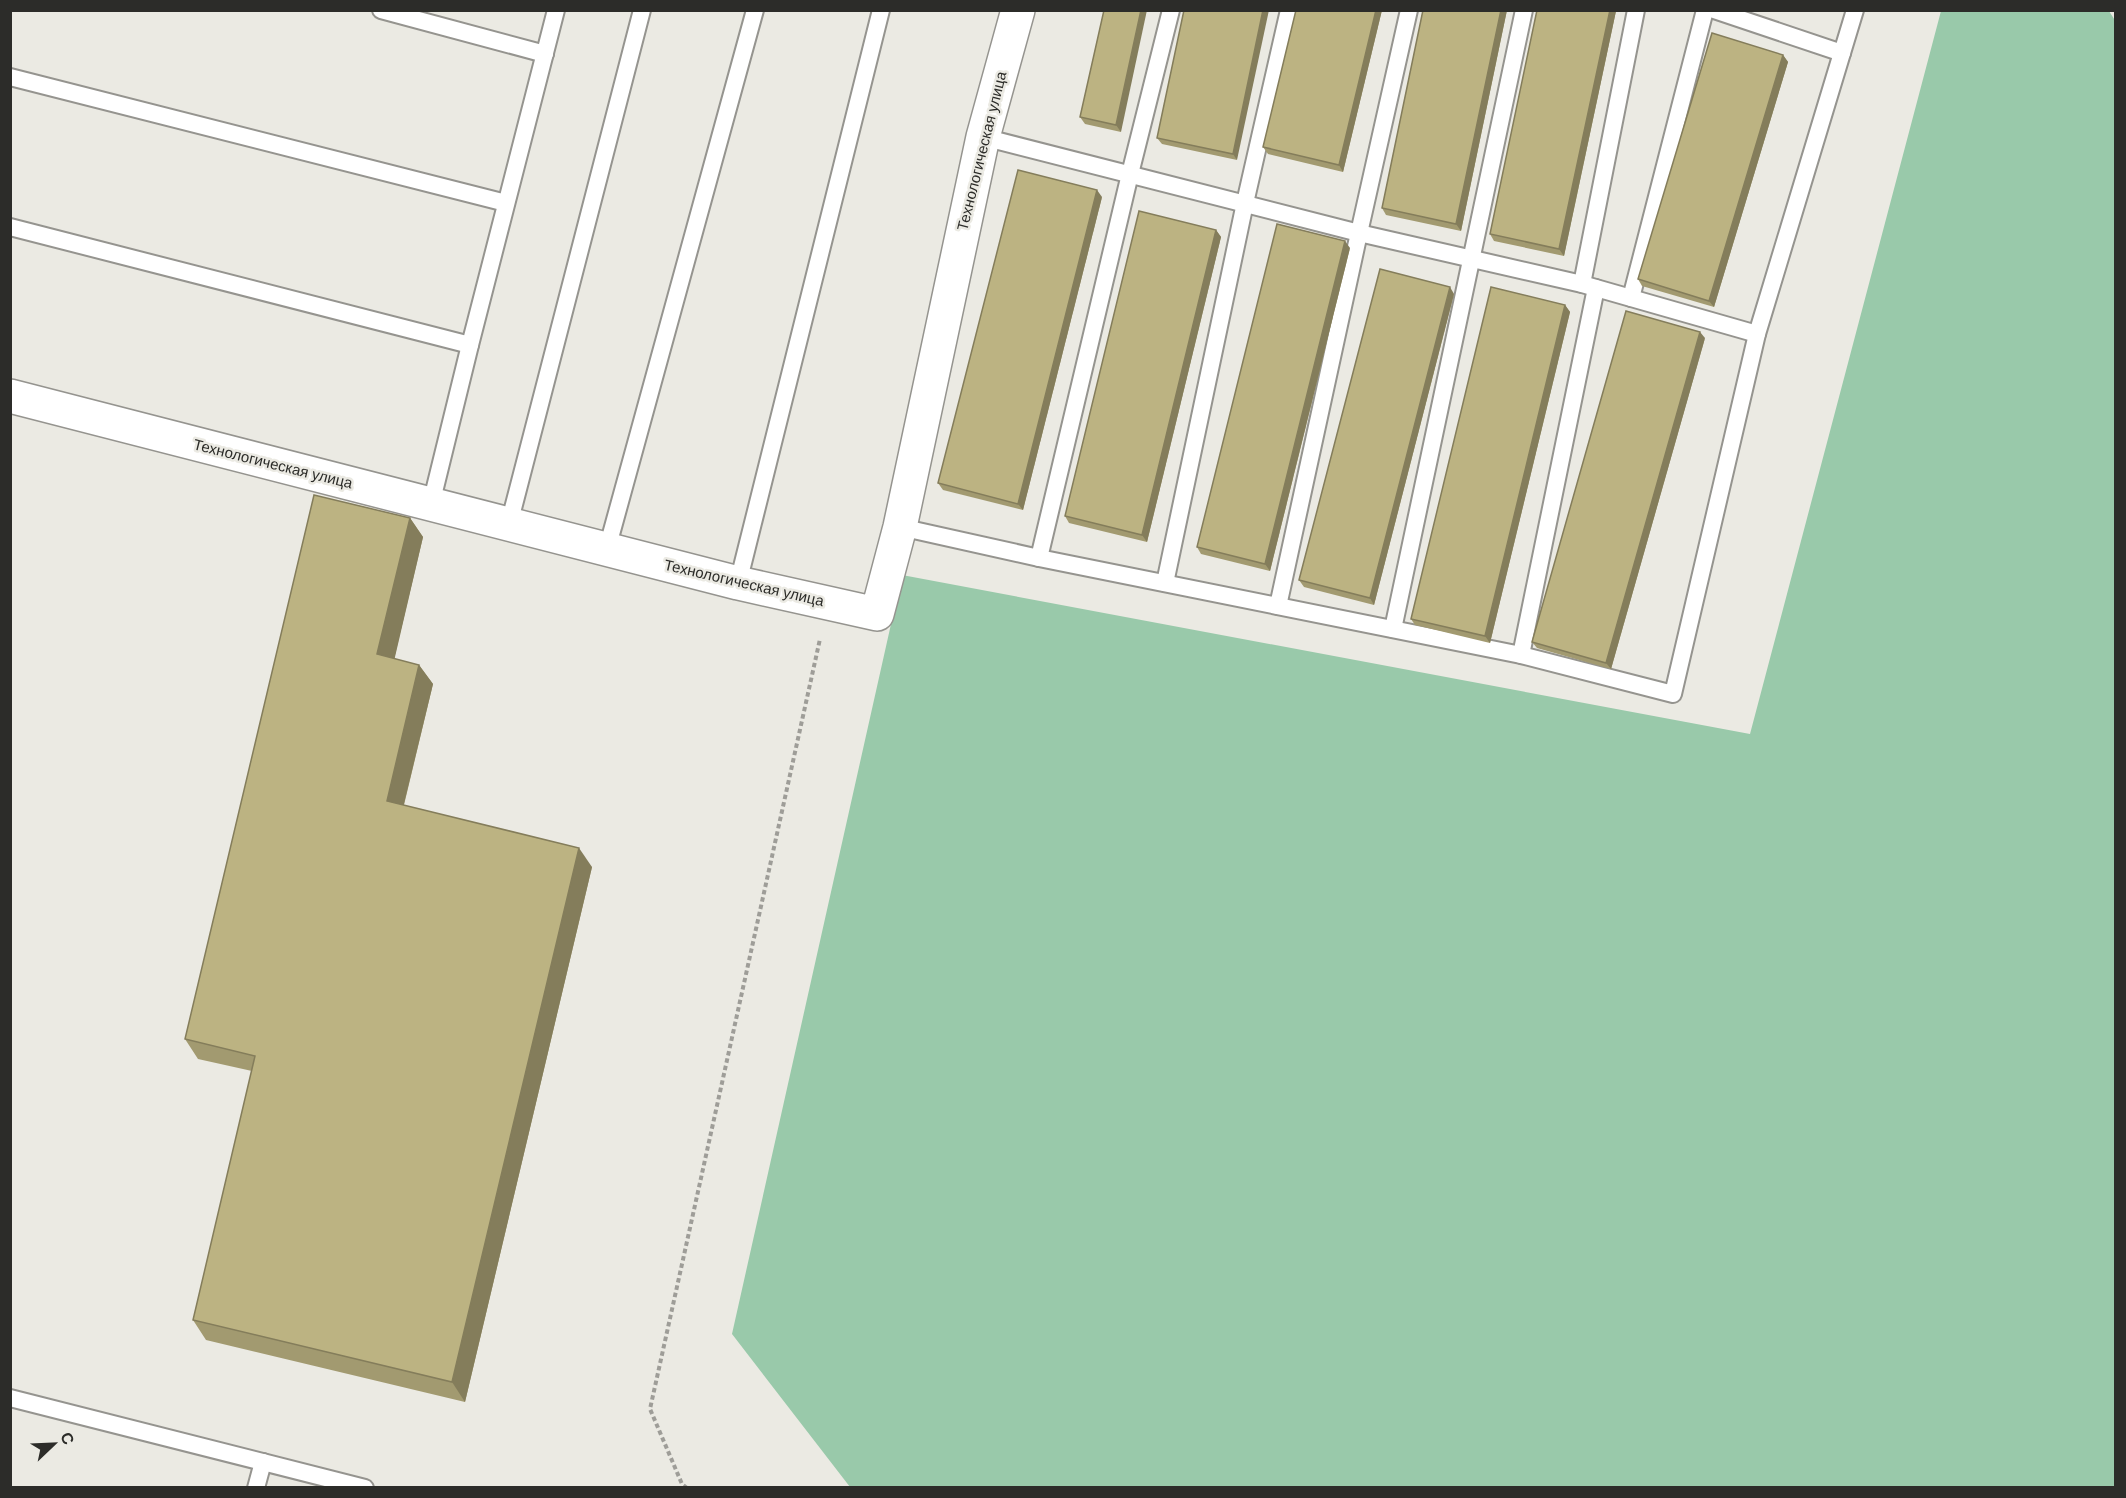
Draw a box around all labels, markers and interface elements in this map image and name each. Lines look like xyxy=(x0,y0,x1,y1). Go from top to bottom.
street label: Технологическая улица xyxy=(953,69,1012,233)
street label: Технологическая улица xyxy=(191,435,355,494)
street label: Технологическая улица xyxy=(662,555,827,611)
north arrow xyxy=(24,1414,84,1474)
text: С xyxy=(55,1429,79,1448)

